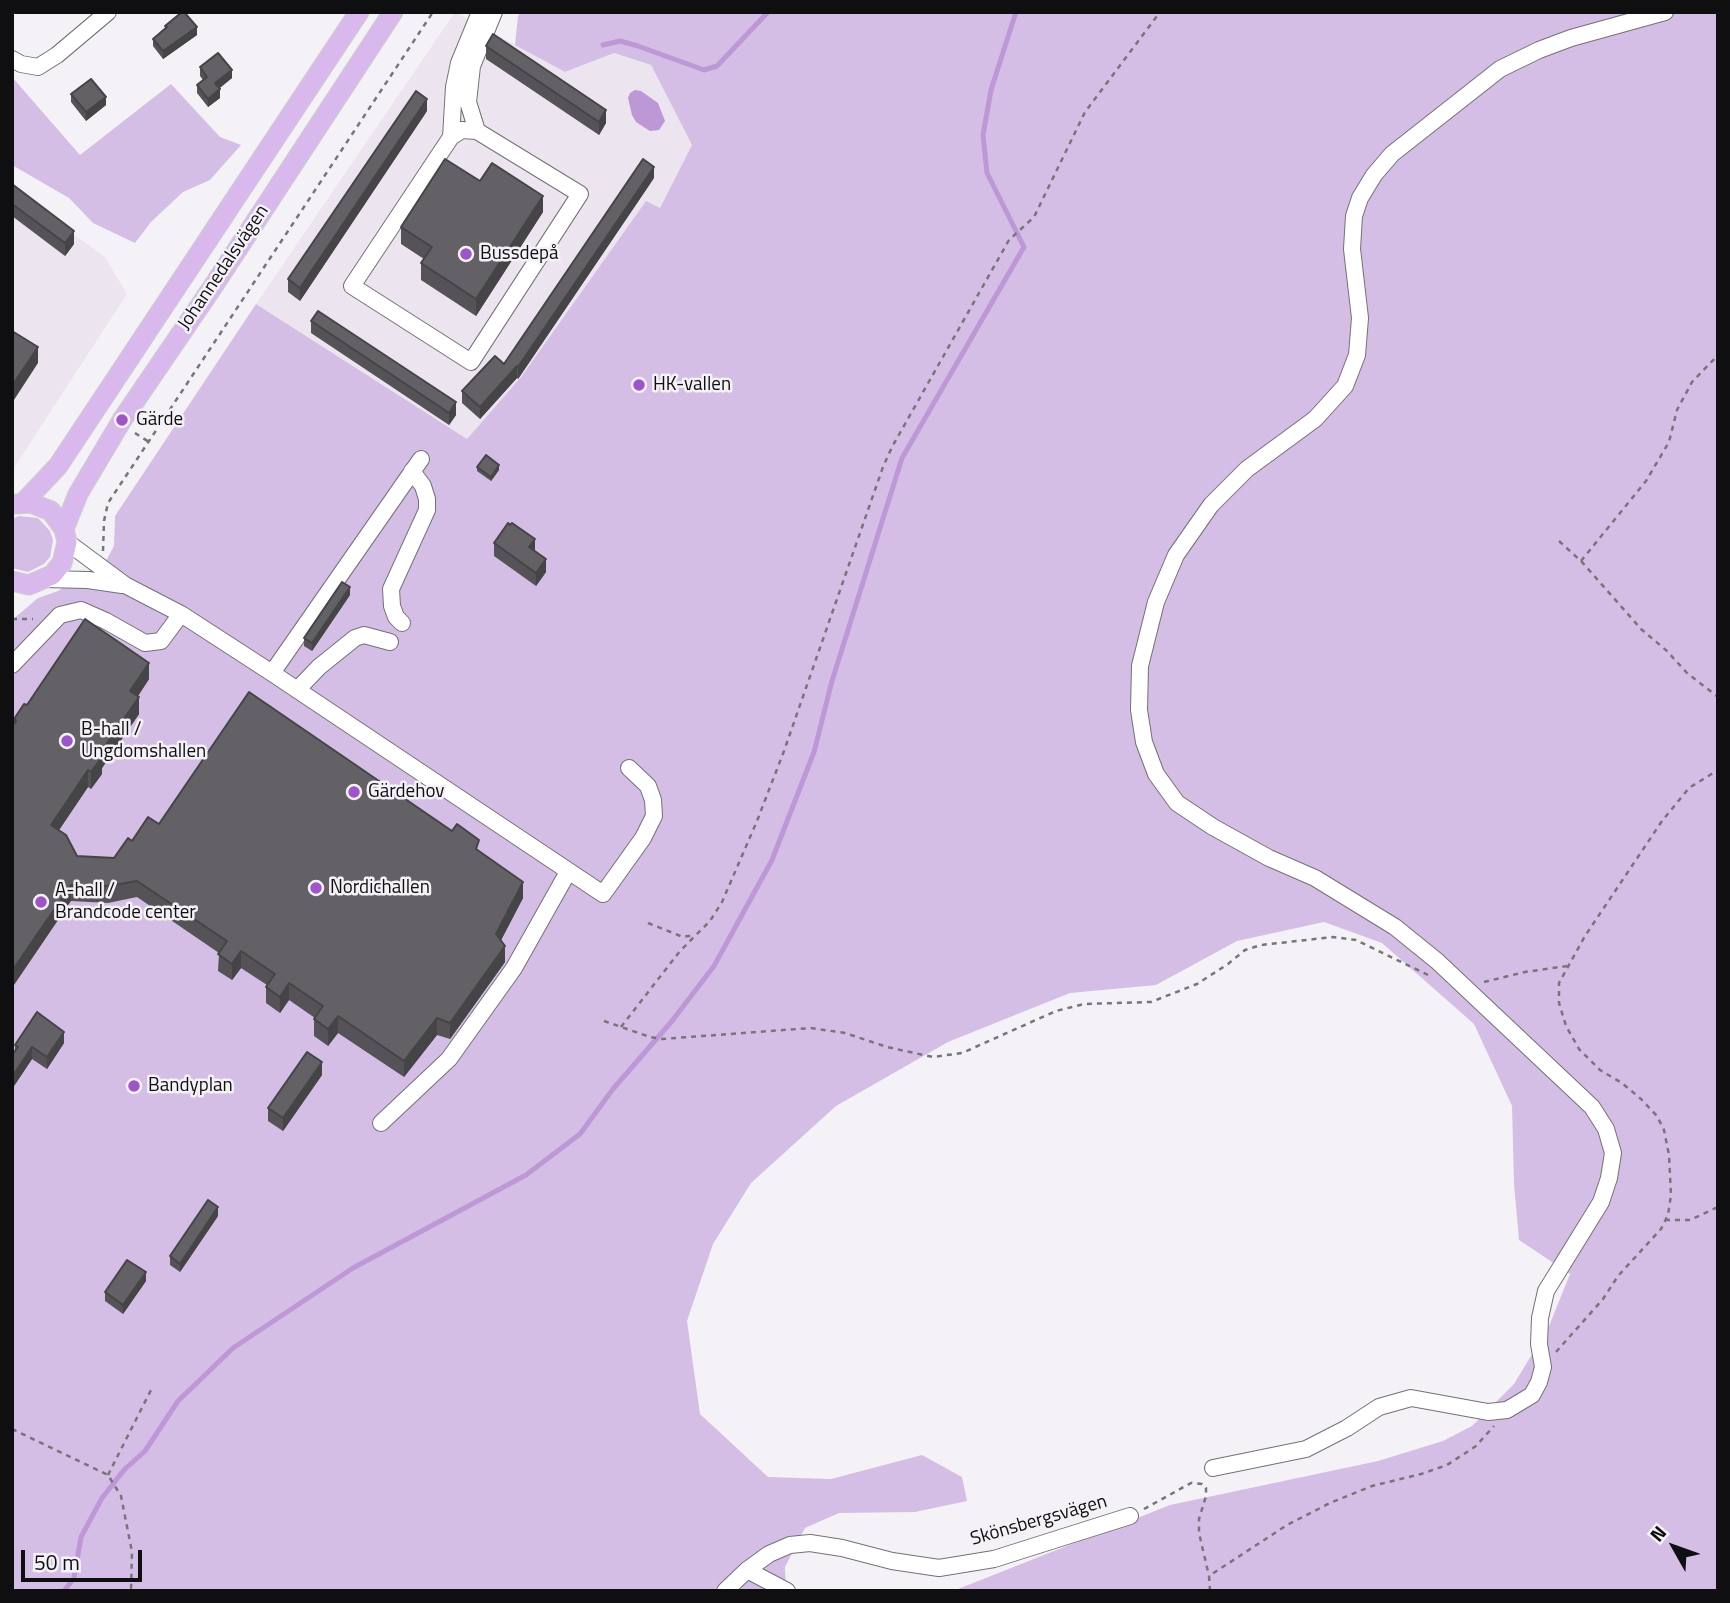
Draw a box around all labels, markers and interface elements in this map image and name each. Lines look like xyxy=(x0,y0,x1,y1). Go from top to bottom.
street label: Johannedalsvägen xyxy=(174,201,274,335)
place label: Bussdepå xyxy=(480,243,559,265)
marker: Bussdepå xyxy=(458,246,474,262)
place label: HK-vallen xyxy=(653,374,731,396)
marker: HK-vallen xyxy=(631,377,647,393)
place label: Gärde xyxy=(136,409,183,431)
marker: Gärde xyxy=(114,412,130,428)
place label: B-hall / Ungdomshallen xyxy=(81,719,206,763)
marker: B-hall / Ungdomshallen xyxy=(59,733,75,749)
place label: Gärdehov xyxy=(368,781,444,803)
marker: Gärdehov xyxy=(346,784,362,800)
place label: Nordichallen xyxy=(330,877,430,899)
place label: A-hall / Brandcode center xyxy=(55,880,196,924)
marker: Nordichallen xyxy=(308,880,324,896)
marker: A-hall / Brandcode center xyxy=(33,894,49,910)
place label: Bandyplan xyxy=(148,1075,233,1097)
marker: Bandyplan xyxy=(126,1078,142,1094)
street label: Skönsbergsvägen xyxy=(968,1491,1110,1551)
north arrow xyxy=(1639,1512,1709,1582)
text: N xyxy=(1642,1519,1673,1548)
scale bar xyxy=(24,1536,145,1580)
text: 50 m xyxy=(34,1546,80,1578)

